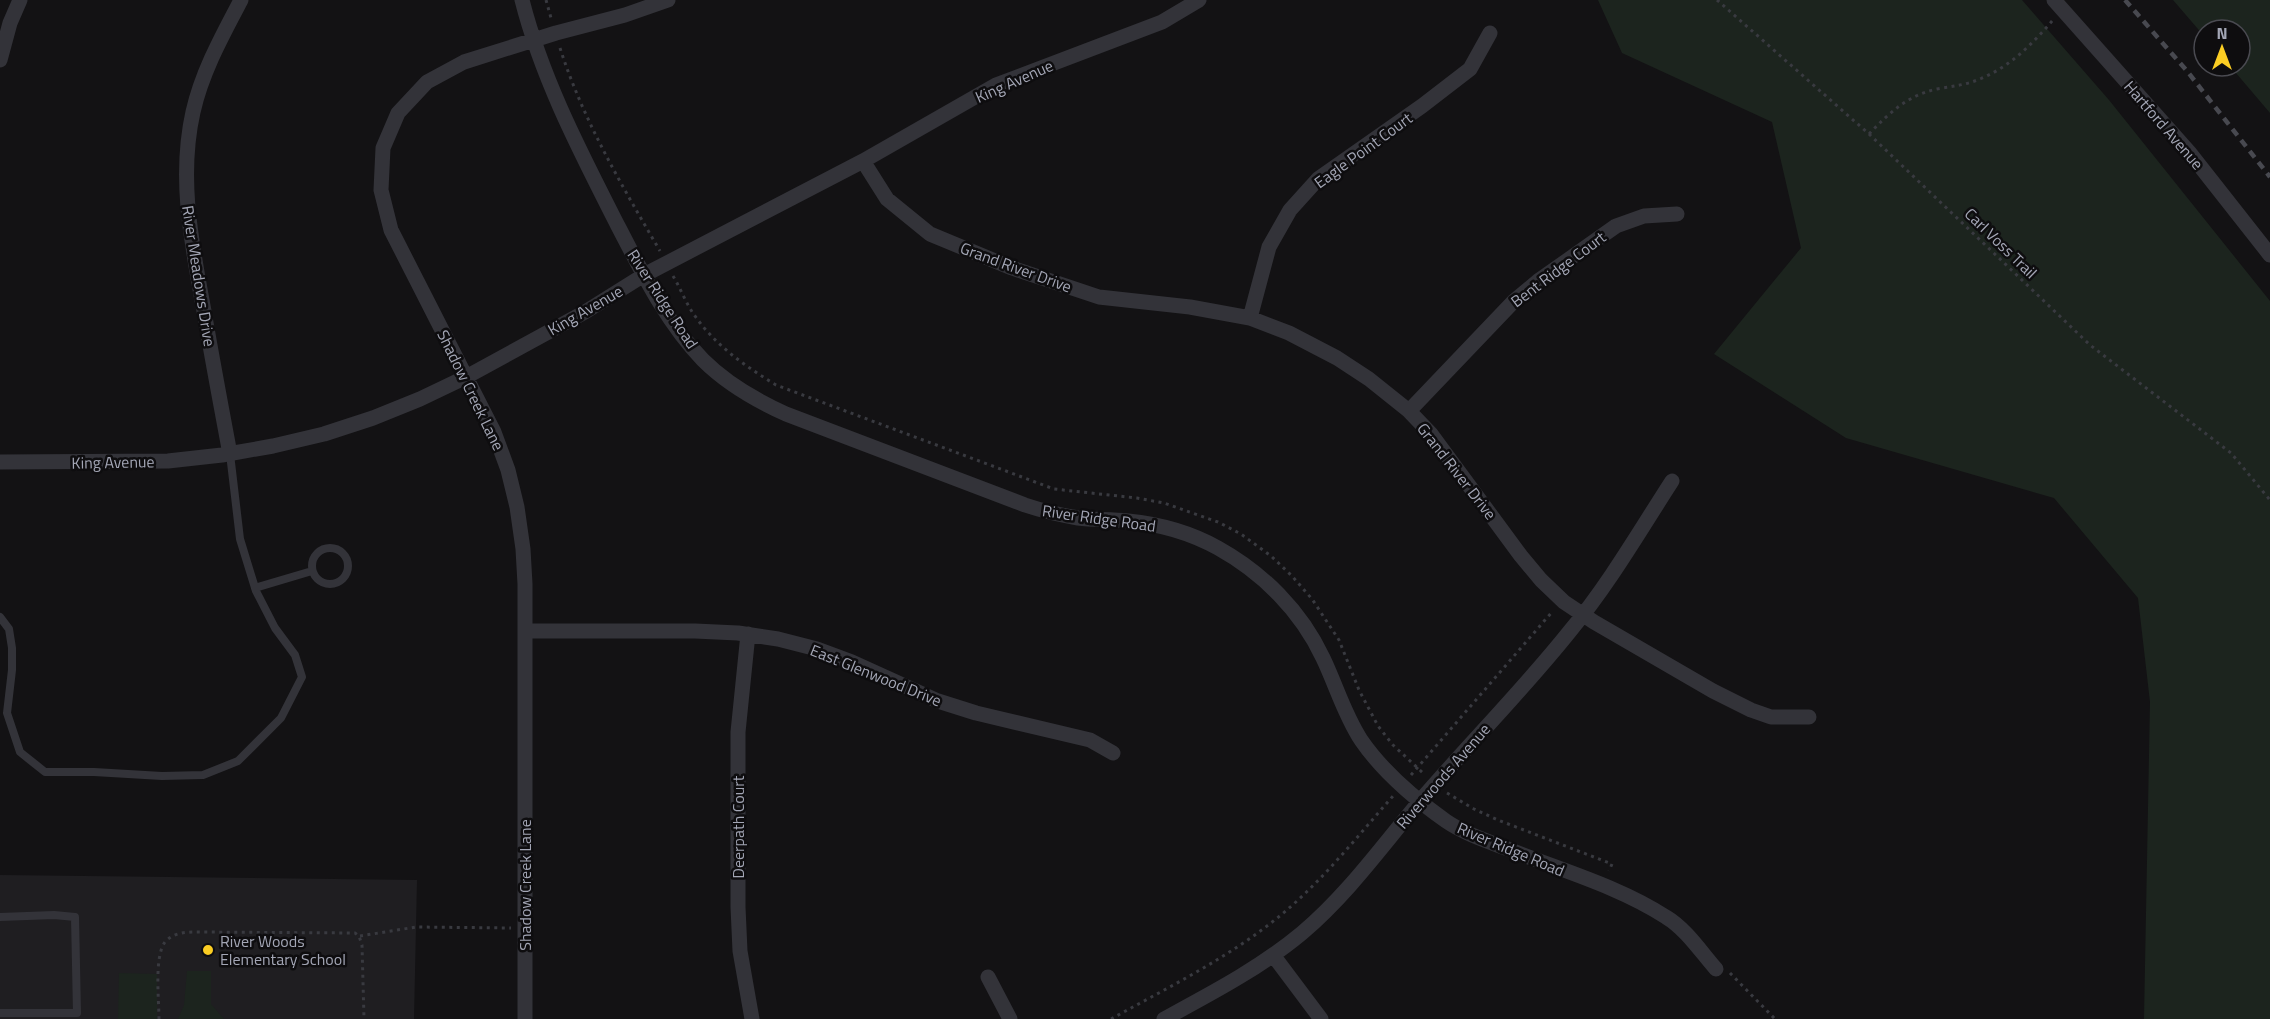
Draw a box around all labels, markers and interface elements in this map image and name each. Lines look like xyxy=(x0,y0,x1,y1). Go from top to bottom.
north arrow xyxy=(2192,18,2252,78)
text: N xyxy=(2216,21,2228,45)
street label: King Avenue xyxy=(971,53,1057,109)
street label: Hartford Avenue xyxy=(2119,75,2209,175)
street label: Eagle Point Court xyxy=(1309,106,1417,194)
street label: Carl Voss Trail xyxy=(1959,202,2043,284)
street label: River Meadows Drive xyxy=(176,204,222,348)
street label: Bent Ridge Court xyxy=(1505,225,1611,313)
street label: Grand River Drive xyxy=(957,236,1075,298)
street label: River Ridge Road xyxy=(622,245,704,353)
street label: King Avenue xyxy=(543,279,627,341)
street label: Shadow Creek Lane xyxy=(431,326,511,454)
street label: Grand River Drive xyxy=(1412,418,1502,524)
street label: King Avenue xyxy=(71,449,155,475)
street label: River Ridge Road xyxy=(1041,498,1157,538)
street label: East Glenwood Drive xyxy=(807,638,945,712)
street label: Riverwoods Avenue xyxy=(1390,718,1496,834)
street label: Deerpath Court xyxy=(726,775,750,878)
street label: River Ridge Road xyxy=(1454,816,1568,882)
street label: Shadow Creek Lane xyxy=(513,819,537,951)
place label: River Woods Elementary School xyxy=(220,929,346,971)
marker: River Woods Elementary School xyxy=(201,943,215,957)

